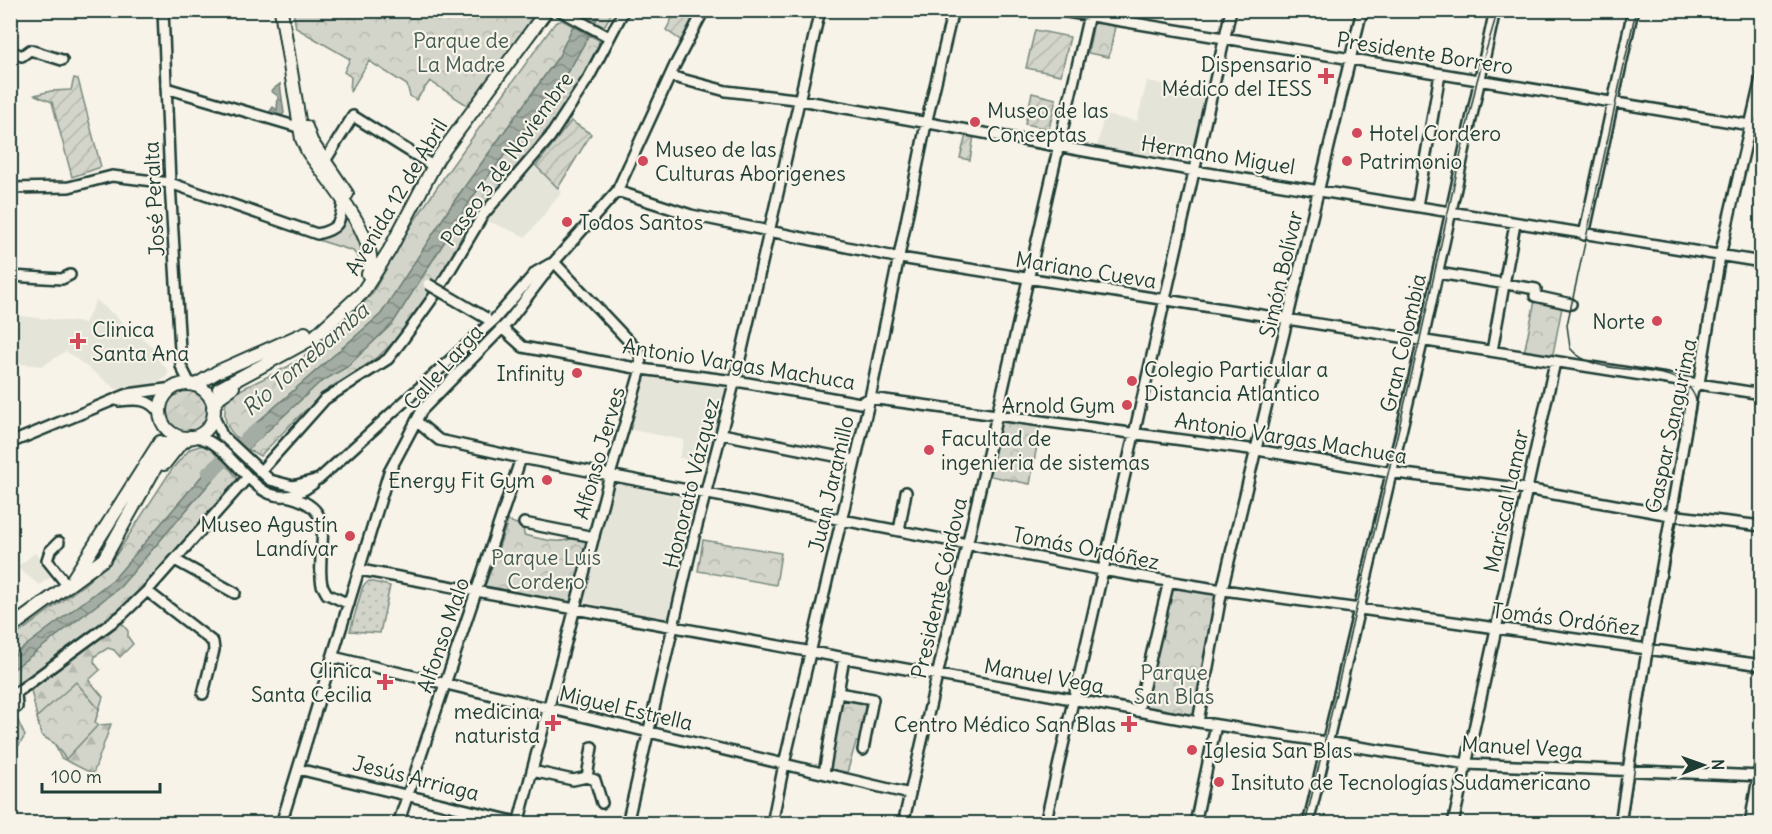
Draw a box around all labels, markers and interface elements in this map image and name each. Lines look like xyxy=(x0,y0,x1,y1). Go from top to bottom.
street label: Presidente Borrero xyxy=(1335,26,1515,80)
park label: Parque de La Madre xyxy=(413,27,509,78)
place label: Dispensario Médico del IESS xyxy=(1161,51,1312,102)
street label: Paseo 3 de Noviembre xyxy=(435,67,579,251)
marker: Dispensario Médico del IESS xyxy=(1317,67,1335,85)
place label: Museo de las Conceptas xyxy=(987,97,1109,148)
street label: Avenida 12 de Abril xyxy=(339,114,453,280)
marker: Museo de las Conceptas xyxy=(968,115,982,129)
place label: Hotel Cordero xyxy=(1369,120,1501,147)
marker: Hotel Cordero xyxy=(1350,126,1364,140)
street label: Hermano Miguel xyxy=(1139,129,1297,181)
place label: Museo de las Culturas Aborigenes xyxy=(655,136,846,187)
street label: José Peralta xyxy=(137,141,171,257)
place label: Patrimonio xyxy=(1359,148,1462,175)
marker: Museo de las Culturas Aborigenes xyxy=(636,154,650,168)
marker: Patrimonio xyxy=(1340,154,1354,168)
street label: Simón Bolívar xyxy=(1253,208,1309,340)
place label: Todos Santos xyxy=(579,209,703,236)
marker: Todos Santos xyxy=(560,215,574,229)
street label: Mariano Cueva xyxy=(1014,246,1158,294)
street label: Gran Colombia xyxy=(1374,271,1432,415)
water label: Río Tomebamba xyxy=(236,295,375,422)
place label: Norte xyxy=(1592,308,1645,335)
marker: Norte xyxy=(1650,314,1664,328)
place label: Clinica Santa Ana xyxy=(92,316,189,367)
street label: Calle Larga xyxy=(397,318,489,416)
marker: Clinica Santa Ana xyxy=(69,332,87,350)
street label: Antonio Vargas Machuca xyxy=(621,332,857,396)
street label: Gaspar Sangurima xyxy=(1639,336,1703,516)
place label: Colegio Particular a Distancia Atlantico xyxy=(1144,356,1328,407)
place label: Infinity xyxy=(496,360,565,387)
marker: Infinity xyxy=(570,366,584,380)
marker: Colegio Particular a Distancia Atlantico xyxy=(1125,374,1139,388)
street label: Alfonso Jerves xyxy=(567,384,631,522)
place label: Arnold Gym xyxy=(1001,392,1115,419)
street label: Honorato Vázquez xyxy=(657,395,725,571)
marker: Arnold Gym xyxy=(1120,398,1134,412)
street label: Antonio Vargas Machuca xyxy=(1173,406,1409,470)
street label: Juan Jaramillo xyxy=(802,413,860,555)
place label: Facultad de ingenieria de sistemas xyxy=(941,425,1150,476)
street label: Mariscal Lamar xyxy=(1478,426,1534,575)
marker: Facultad de ingenieria de sistemas xyxy=(922,443,936,457)
place label: Energy Fit Gym xyxy=(388,467,535,494)
marker: Energy Fit Gym xyxy=(540,473,554,487)
street label: Presidente Córdova xyxy=(905,495,973,681)
place label: Museo Agustín Landívar xyxy=(200,511,338,562)
street label: Tomás Ordóñez xyxy=(1010,521,1162,575)
marker: Museo Agustín Landívar xyxy=(343,529,357,543)
park label: Parque Luis Cordero xyxy=(491,544,601,595)
street label: Alfonso Malo xyxy=(411,574,475,696)
street label: Tomás Ordóñez xyxy=(1491,597,1641,641)
street label: Manuel Vega xyxy=(982,652,1106,700)
place label: Clinica Santa Cecilia xyxy=(251,657,372,708)
park label: Parque San Blas xyxy=(1134,659,1214,710)
marker: Clinica Santa Cecilia xyxy=(376,673,394,691)
street label: Miguel Estrella xyxy=(557,680,695,736)
place label: medicina naturista xyxy=(454,698,540,749)
place label: Centro Médico San Blas xyxy=(894,711,1116,738)
marker: medicina naturista xyxy=(544,714,562,732)
marker: Centro Médico San Blas xyxy=(1120,715,1138,733)
street label: Manuel Vega xyxy=(1461,730,1583,764)
north arrow xyxy=(1673,735,1733,795)
place label: Iglesia San Blas xyxy=(1204,737,1353,764)
marker: Iglesia San Blas xyxy=(1185,743,1199,757)
street label: Jesús Arriaga xyxy=(350,749,482,807)
scale bar xyxy=(42,756,160,794)
text: N xyxy=(1708,759,1728,770)
text: 100 m xyxy=(51,765,102,788)
place label: Insituto de Tecnologías Sudamericano xyxy=(1231,769,1591,796)
marker: Insituto de Tecnologías Sudamericano xyxy=(1212,775,1226,789)

